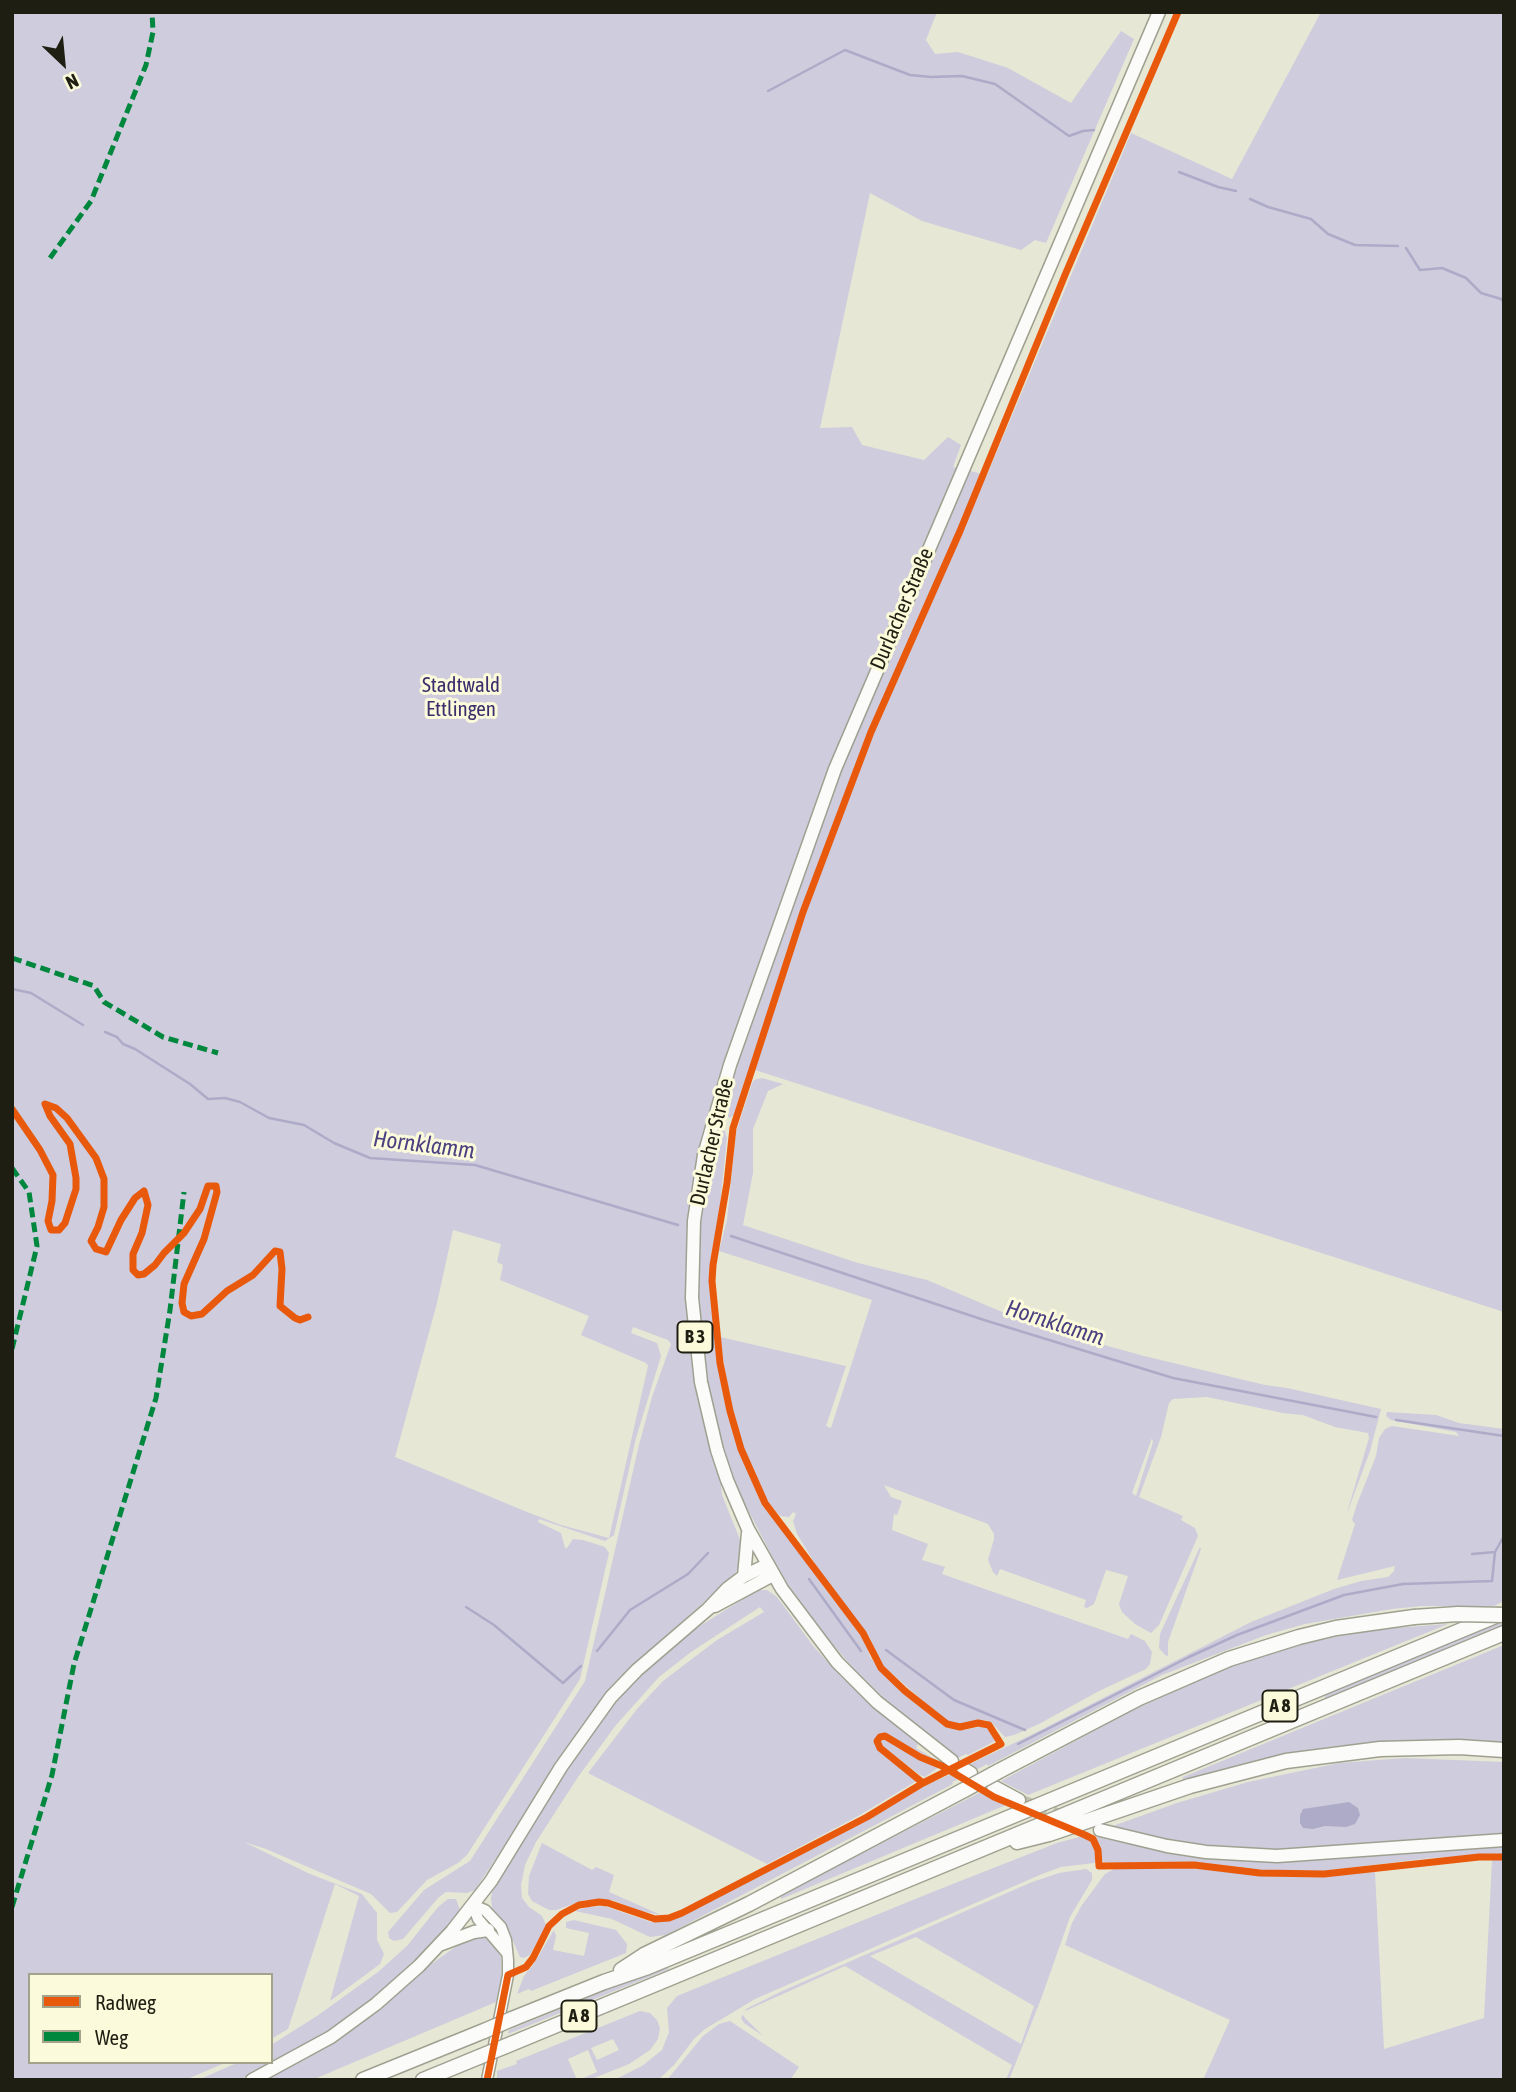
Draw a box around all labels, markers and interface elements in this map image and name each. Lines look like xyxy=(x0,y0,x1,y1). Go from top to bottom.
north arrow xyxy=(28,28,98,98)
text: N xyxy=(62,70,82,94)
street label: Durlacher Straße xyxy=(865,544,939,674)
park label: Stadtwald Ettlingen xyxy=(422,672,500,722)
street label: Durlacher Straße xyxy=(685,1076,739,1208)
water label: Hornklamm xyxy=(372,1125,476,1165)
water label: Hornklamm xyxy=(1002,1294,1108,1352)
road number: B 3 xyxy=(678,1322,712,1352)
road number: A 8 xyxy=(1262,1690,1298,1722)
legend xyxy=(28,1973,273,2064)
text: Radweg xyxy=(95,1990,156,2014)
road number: A 8 xyxy=(562,2000,596,2032)
text: Weg xyxy=(95,2025,128,2049)

